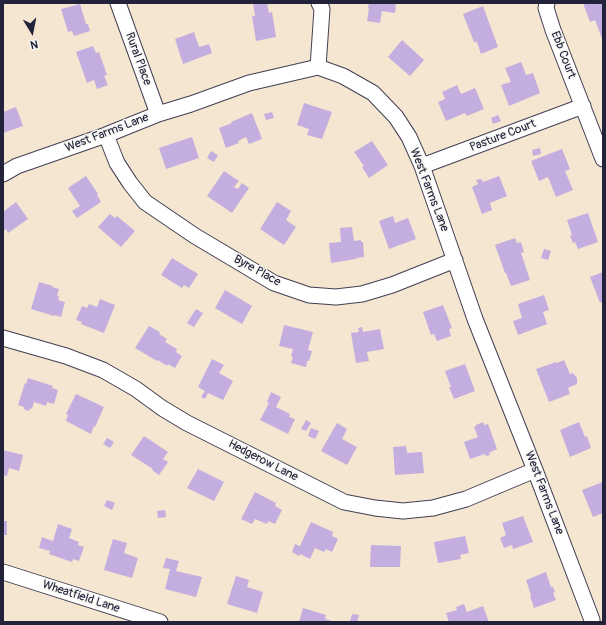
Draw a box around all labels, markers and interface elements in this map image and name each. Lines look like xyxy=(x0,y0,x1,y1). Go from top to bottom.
north arrow xyxy=(12,12,52,52)
street label: Ebb Court xyxy=(547,29,579,81)
street label: Rural Place xyxy=(122,31,154,87)
text: N xyxy=(29,37,39,51)
street label: West Farms Lane xyxy=(63,110,151,156)
street label: Pasture Court xyxy=(468,117,538,155)
street label: West Farms Lane xyxy=(406,146,452,234)
street label: Byre Place xyxy=(231,252,283,290)
street label: Hedgerow Lane xyxy=(226,437,300,485)
street label: West Farms Lane xyxy=(521,449,567,537)
street label: Wheatfield Lane xyxy=(40,578,122,616)

